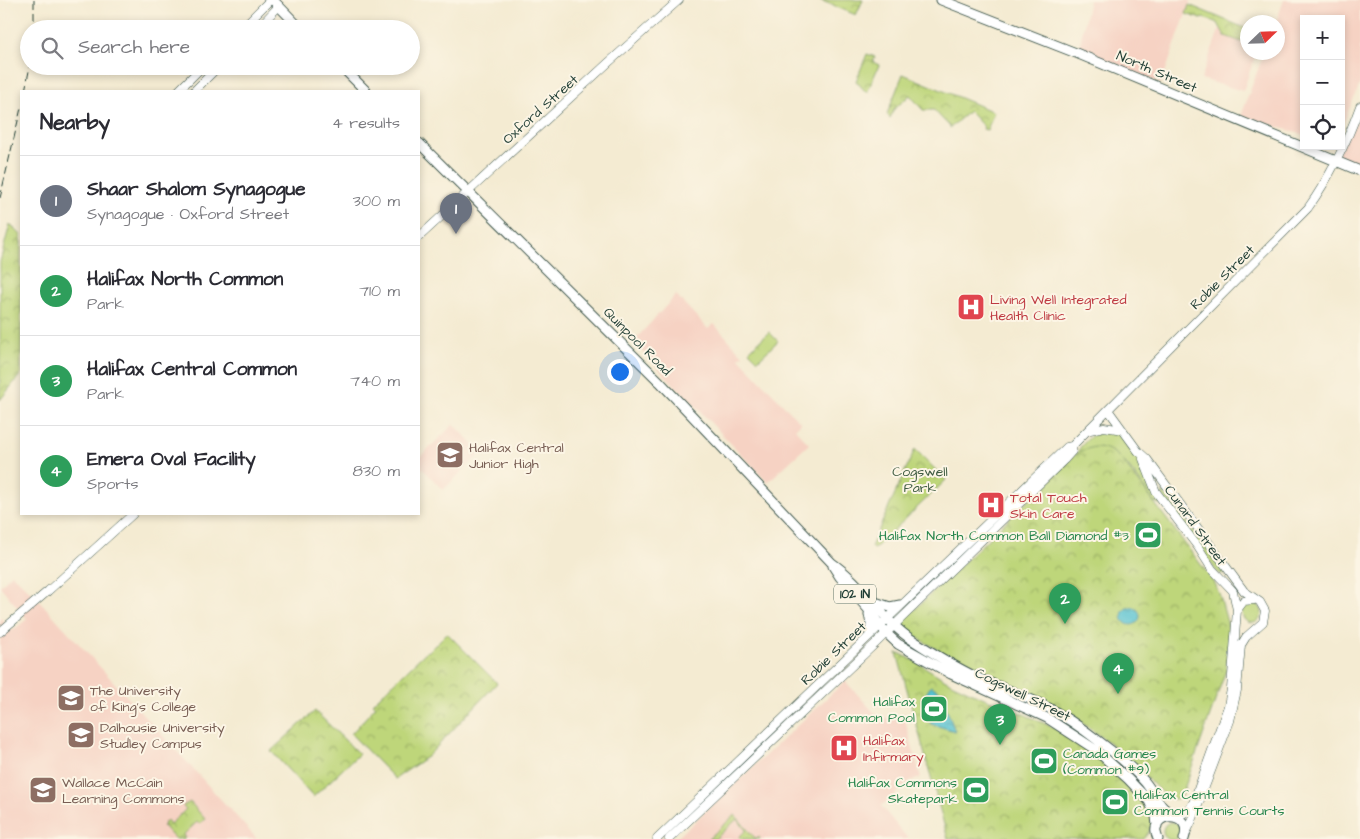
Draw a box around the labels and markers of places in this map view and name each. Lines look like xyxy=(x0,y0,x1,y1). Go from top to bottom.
pin: 1 xyxy=(440,193,472,234)
place label: Living Well Integrated Health Clinic xyxy=(990,290,1127,326)
hospital icon: Living Well Integrated Health Clinic xyxy=(956,292,986,322)
place label: Halifax Central Junior High xyxy=(469,438,564,474)
school or university icon: Halifax Central Junior High xyxy=(435,440,465,470)
place label: Total Touch Skin Care xyxy=(1010,488,1087,524)
hospital icon: Total Touch Skin Care xyxy=(976,490,1006,520)
sports icon: Halifax North Common Ball Diamond #3 xyxy=(1133,520,1163,550)
place label: Halifax North Common Ball Diamond #3 xyxy=(879,526,1129,546)
pin: 2 xyxy=(1049,583,1081,624)
pin: 4 xyxy=(1102,653,1134,694)
place label: The University of King's College xyxy=(90,681,196,717)
school or university icon: The University of King's College xyxy=(56,683,86,713)
place label: Halifax Common Pool xyxy=(828,692,915,728)
sports icon: Halifax Common Pool xyxy=(919,694,949,724)
pin: 3 xyxy=(984,704,1016,745)
place label: Dalhousie University Studley Campus xyxy=(100,718,225,754)
school or university icon: Dalhousie University Studley Campus xyxy=(66,720,96,750)
place label: Halifax Infirmary xyxy=(863,731,924,767)
hospital icon: Halifax Infirmary xyxy=(829,733,859,763)
place label: Canada Games (Common #9) xyxy=(1063,744,1156,780)
sports icon: Canada Games (Common #9) xyxy=(1029,746,1059,776)
place label: Wallace McCain Learning Commons xyxy=(62,773,185,809)
place label: Halifax Commons Skatepark xyxy=(848,773,957,809)
school or university icon: Wallace McCain Learning Commons xyxy=(28,775,58,805)
sports icon: Halifax Commons Skatepark xyxy=(961,775,991,805)
place label: Halifax Central Common Tennis Courts xyxy=(1134,785,1284,821)
sports icon: Halifax Central Common Tennis Courts xyxy=(1100,787,1130,817)

